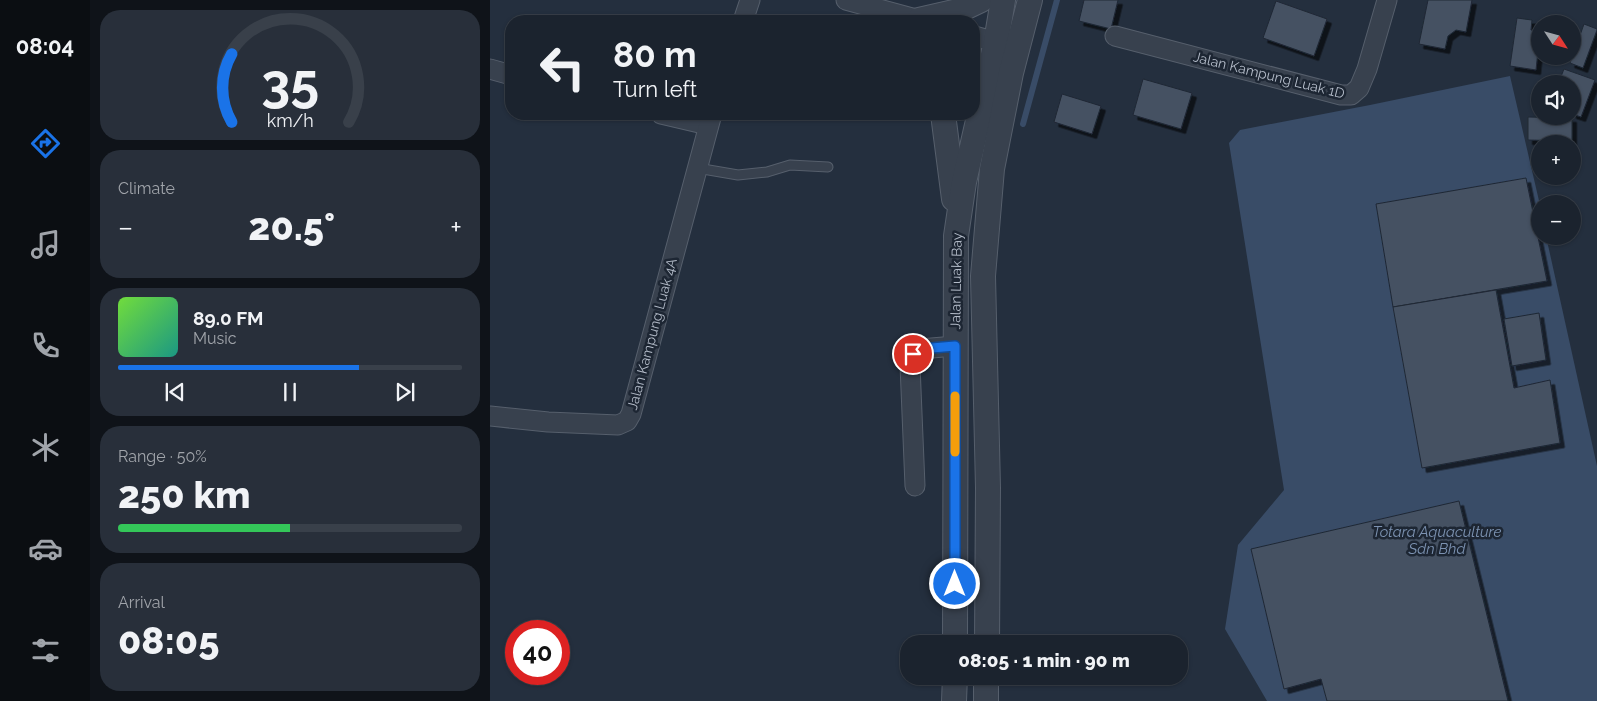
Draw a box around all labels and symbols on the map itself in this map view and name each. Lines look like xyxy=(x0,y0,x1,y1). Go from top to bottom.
north arrow xyxy=(1531,15,1581,65)
street label: Jalan Kampung Luak 1D xyxy=(1192,48,1346,102)
street label: Jalan Luak Bay xyxy=(947,232,965,330)
street label: Jalan Kampung Luak 4A xyxy=(624,256,680,412)
pin xyxy=(892,333,934,375)
water label: Totara Aquaculture Sdn Bhd xyxy=(1372,523,1502,558)
position arrow xyxy=(928,557,980,609)
speed limit sign: 40 xyxy=(505,620,570,685)

